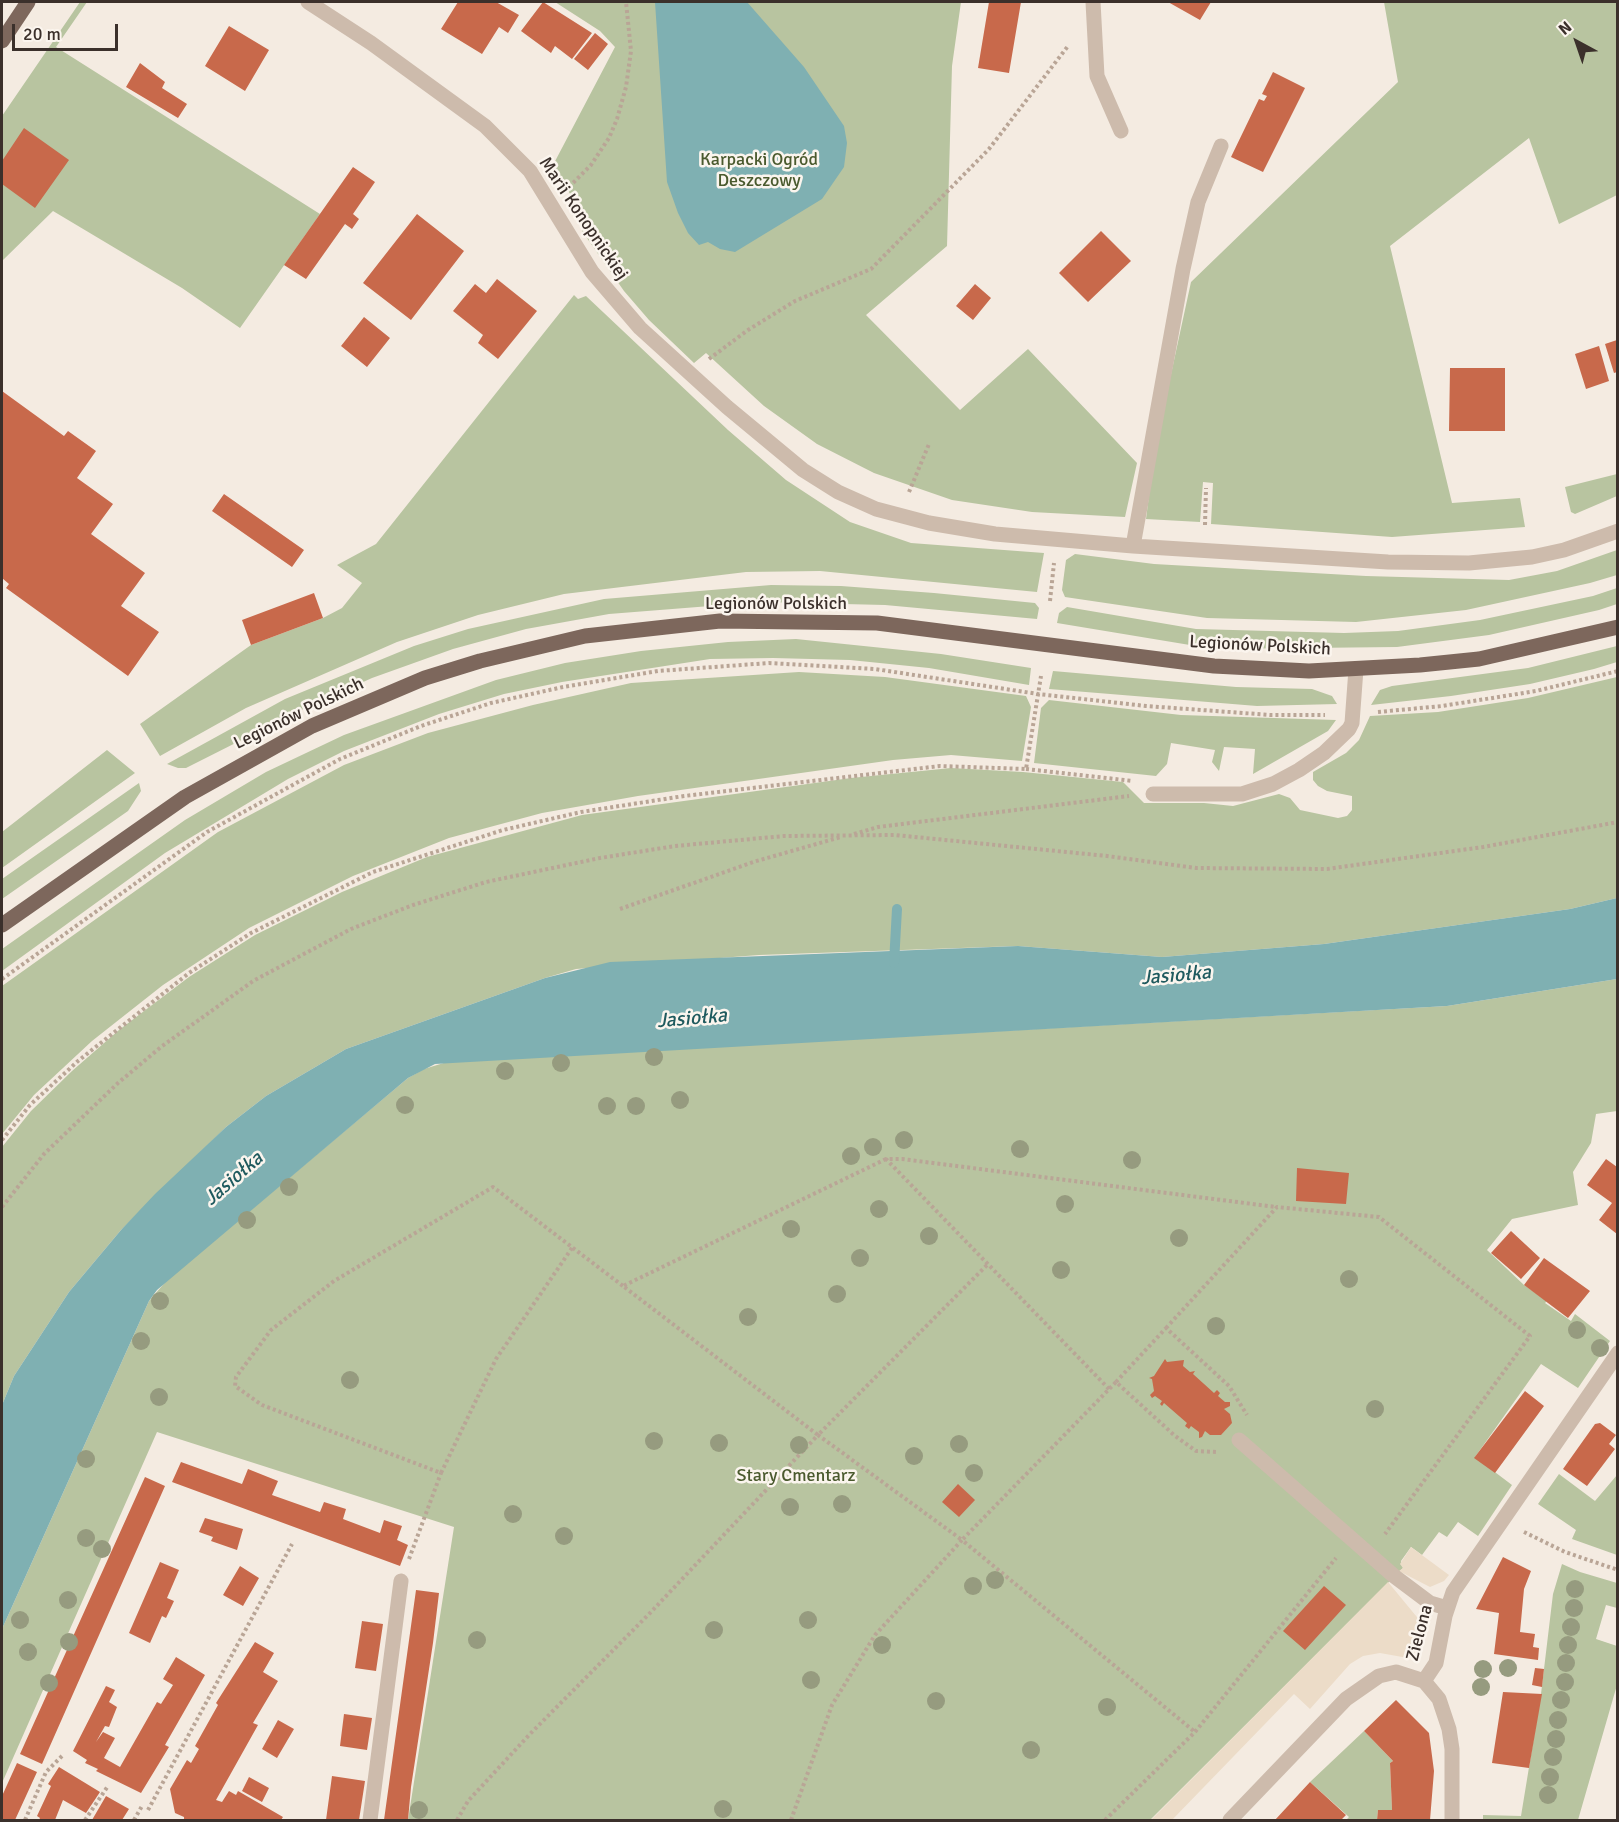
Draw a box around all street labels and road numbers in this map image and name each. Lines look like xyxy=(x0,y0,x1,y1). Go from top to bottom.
street label: Marii Konopnickiej xyxy=(534,153,632,285)
street label: Legionów Polskich xyxy=(705,593,847,615)
street label: Legionów Polskich xyxy=(1189,632,1331,660)
street label: Legionów Polskich xyxy=(230,673,368,755)
street label: Zielona xyxy=(1402,1602,1438,1664)

